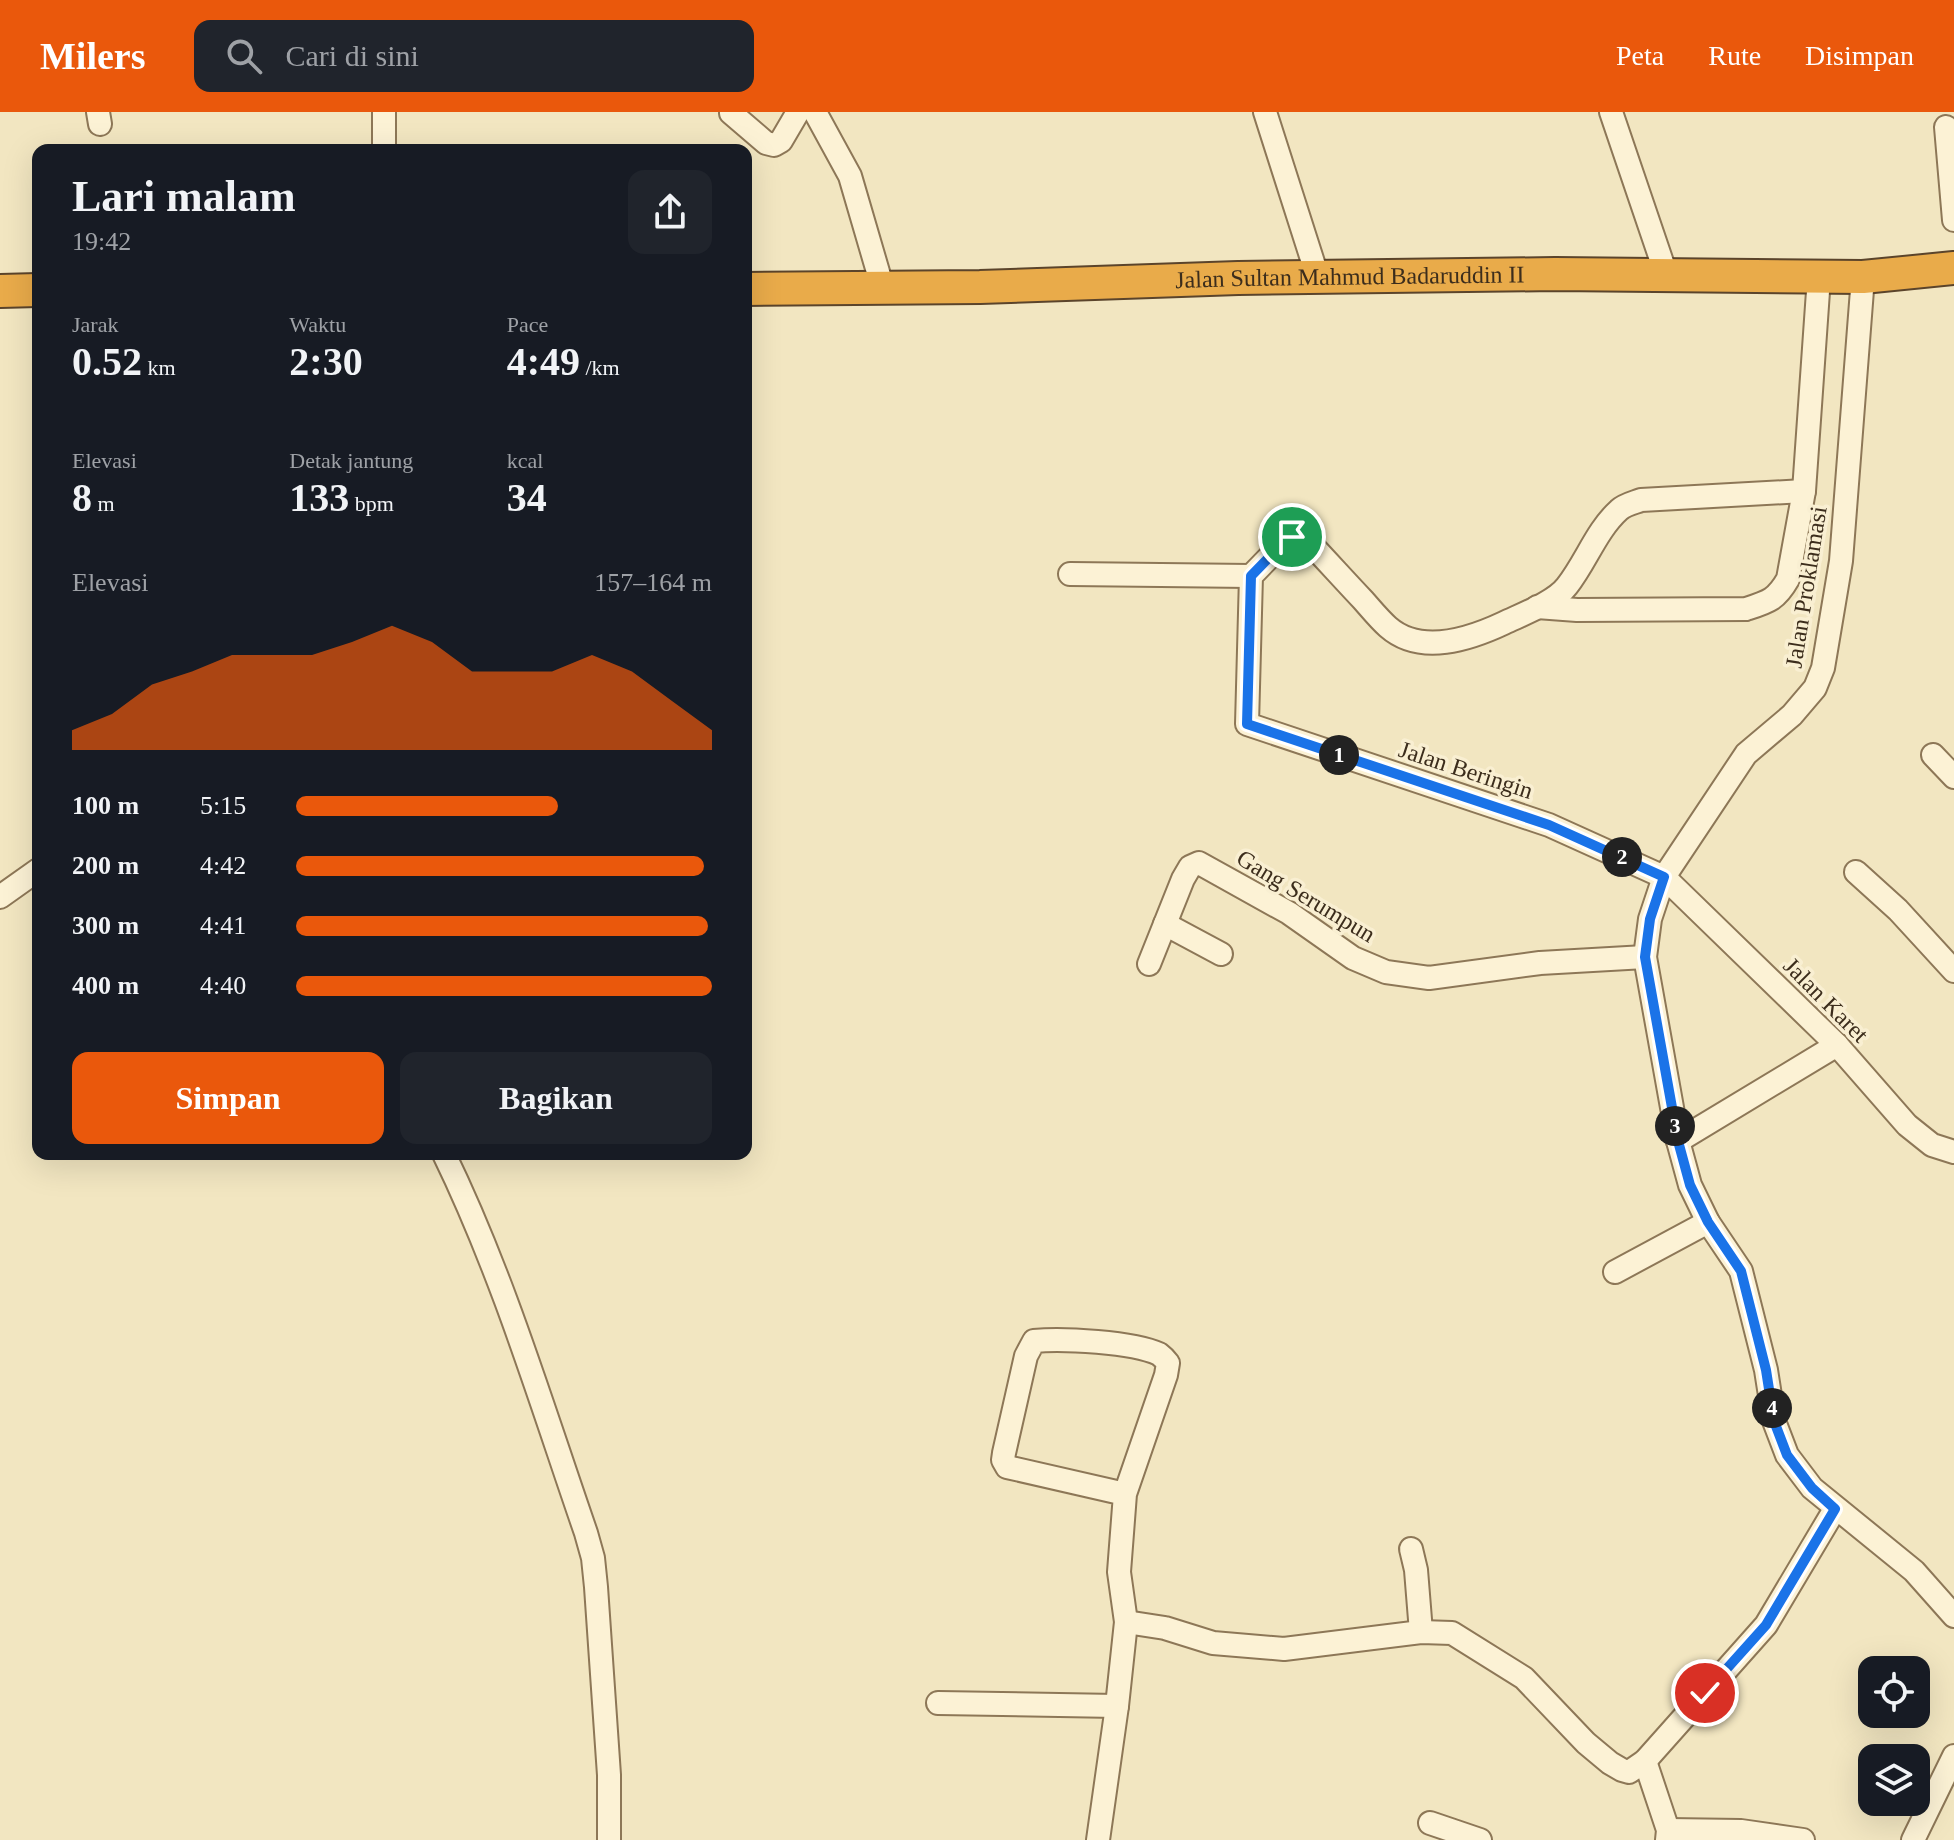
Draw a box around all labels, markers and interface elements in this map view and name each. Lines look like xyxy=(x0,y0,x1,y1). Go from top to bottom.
search box xyxy=(194,20,754,92)
icon: search xyxy=(222,34,266,78)
text: Milers xyxy=(40,35,146,77)
text: Cari di sini xyxy=(286,39,419,72)
text: Peta xyxy=(1616,40,1664,71)
text: Rute xyxy=(1708,40,1761,71)
text: Disimpan xyxy=(1805,40,1914,71)
button: share xyxy=(628,170,712,254)
text: Lari malam xyxy=(72,172,296,221)
text: 19:42 xyxy=(72,227,131,256)
street label: Jalan Sultan Mahmud Badaruddin II xyxy=(1175,261,1525,293)
text: Jarak xyxy=(72,312,118,337)
text: Waktu xyxy=(289,312,346,337)
text: Pace xyxy=(507,312,548,337)
text: 0.52 xyxy=(72,339,142,384)
text: 2:30 xyxy=(289,339,363,384)
text: 4:49 xyxy=(507,339,580,384)
text: km xyxy=(142,355,176,380)
text: /km xyxy=(580,355,620,380)
text: Elevasi xyxy=(72,448,137,473)
text: Detak jantung xyxy=(289,448,413,473)
text: kcal xyxy=(507,448,543,473)
text: 8 xyxy=(72,475,92,520)
text: 133 xyxy=(289,475,349,520)
text: 34 xyxy=(507,475,547,520)
text: m xyxy=(92,491,115,516)
text: bpm xyxy=(349,491,394,516)
pin xyxy=(1258,503,1326,571)
street label: Jalan Proklamasi xyxy=(1780,504,1832,670)
icon: arrive xyxy=(1270,515,1314,559)
text: Elevasi xyxy=(72,568,149,597)
text: 157–164 m xyxy=(594,568,712,597)
pin: 1 xyxy=(1319,735,1359,775)
street label: Jalan Beringin xyxy=(1396,736,1536,804)
text: 1 xyxy=(1334,742,1345,767)
text: 100 m xyxy=(72,791,139,820)
text: 5:15 xyxy=(200,791,246,820)
pin: 2 xyxy=(1602,837,1642,877)
text: 2 xyxy=(1617,844,1628,869)
street label: Gang Serumpun xyxy=(1232,845,1380,947)
text: 200 m xyxy=(72,851,139,880)
text: 4:42 xyxy=(200,851,246,880)
text: 300 m xyxy=(72,911,139,940)
text: 4:41 xyxy=(200,911,246,940)
street label: Jalan Karet xyxy=(1778,952,1874,1048)
text: 400 m xyxy=(72,971,139,1000)
text: 4:40 xyxy=(200,971,246,1000)
button: Simpan xyxy=(72,1052,384,1144)
button: Bagikan xyxy=(400,1052,712,1144)
pin: 3 xyxy=(1655,1106,1695,1146)
text: 3 xyxy=(1670,1113,1681,1138)
pin: 4 xyxy=(1752,1388,1792,1428)
text: 4 xyxy=(1767,1395,1778,1420)
map controls xyxy=(1858,1656,1930,1816)
button: locate xyxy=(1858,1656,1930,1728)
pin xyxy=(1671,1659,1739,1727)
icon: check xyxy=(1683,1671,1727,1715)
button: layers xyxy=(1858,1744,1930,1816)

